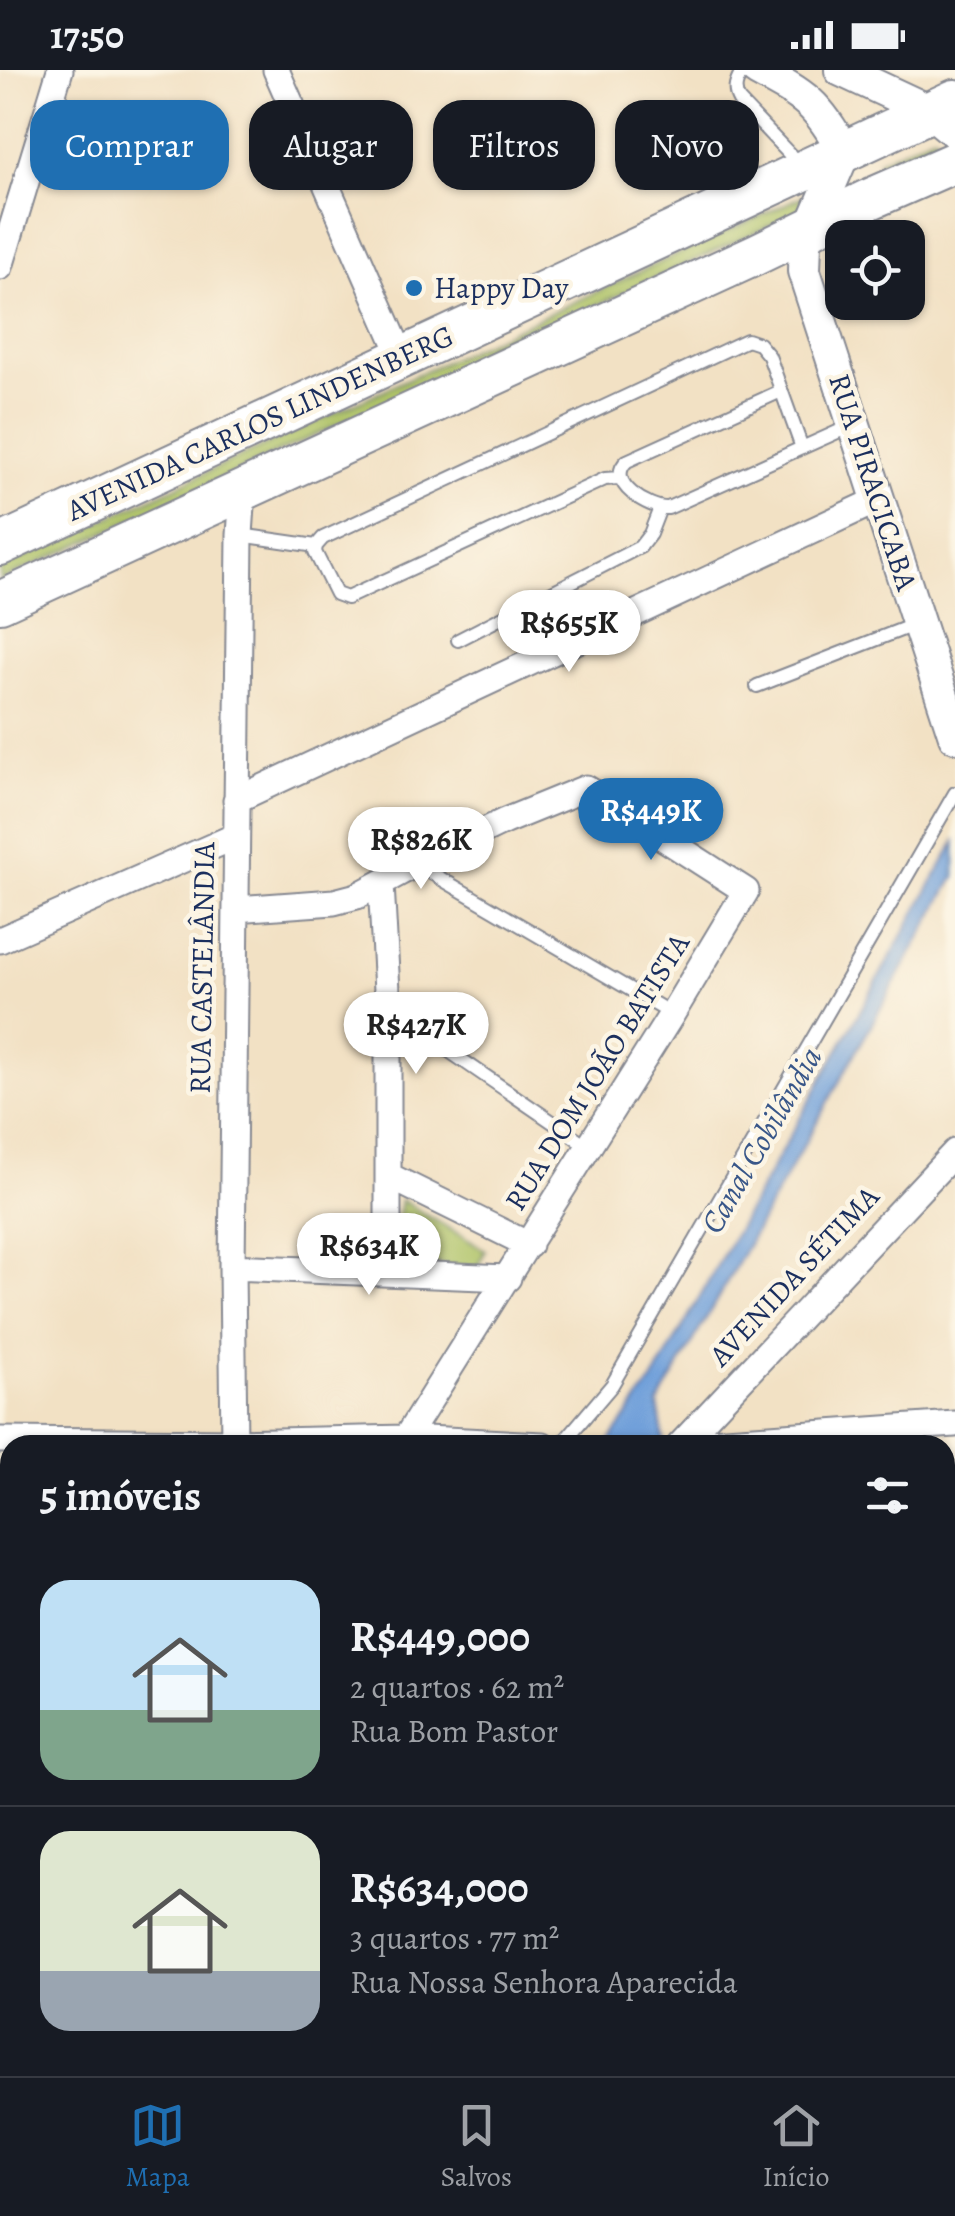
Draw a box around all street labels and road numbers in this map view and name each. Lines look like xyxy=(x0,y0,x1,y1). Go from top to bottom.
street label: AVENIDA CARLOS LINDENBERG xyxy=(59,316,460,531)
street label: RUA PIRACICABA xyxy=(819,369,927,596)
street label: RUA CASTELÂNDIA xyxy=(180,841,224,1094)
street label: RUA DOM JOÃO BATISTA xyxy=(495,925,699,1218)
street label: AVENIDA SÉTIMA xyxy=(699,1177,888,1375)

